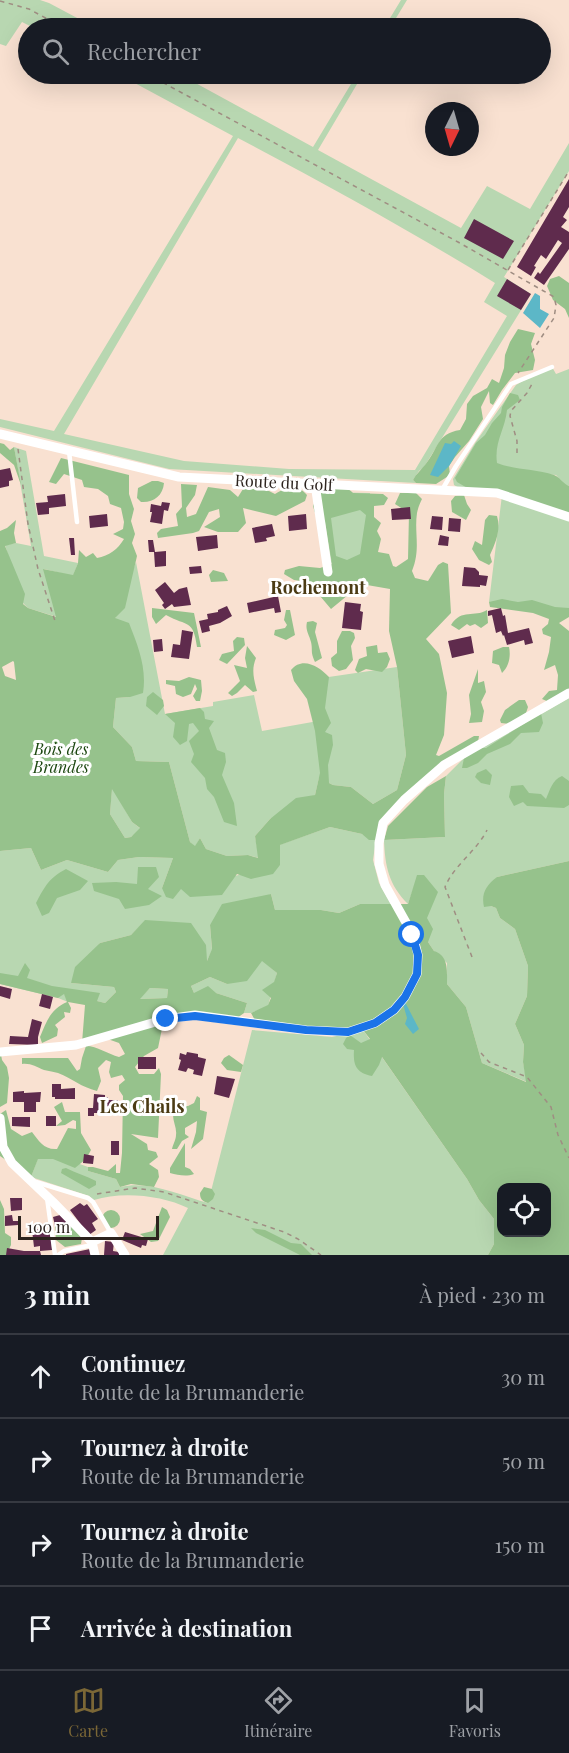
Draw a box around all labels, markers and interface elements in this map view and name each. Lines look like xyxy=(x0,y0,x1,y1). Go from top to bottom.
search box xyxy=(18,18,551,84)
icon: search xyxy=(39,35,72,68)
text: Rechercher xyxy=(87,36,201,66)
north arrow xyxy=(425,102,479,156)
street label: Route du Golf xyxy=(234,469,335,495)
district label: Rochemont xyxy=(270,575,366,599)
park label: Bois des Brandes xyxy=(32,738,89,777)
route start xyxy=(398,921,424,947)
route end xyxy=(152,1005,178,1031)
district label: Les Chails xyxy=(99,1094,185,1118)
map controls xyxy=(497,1183,551,1237)
button: locate xyxy=(497,1183,551,1237)
scale bar xyxy=(18,1213,159,1240)
text: 100 m xyxy=(27,1216,70,1237)
text: 3 min xyxy=(24,1277,90,1312)
text: À pied · 230 m xyxy=(420,1281,545,1308)
text: Continuez xyxy=(81,1348,185,1378)
icon: ahead xyxy=(24,1360,57,1393)
text: 30 m xyxy=(501,1363,545,1390)
text: Route de la Brumanderie xyxy=(81,1378,304,1405)
text: Tournez à droite xyxy=(81,1432,249,1462)
icon: right xyxy=(24,1444,57,1477)
text: 50 m xyxy=(502,1447,545,1474)
text: Route de la Brumanderie xyxy=(81,1462,304,1489)
text: Tournez à droite xyxy=(81,1516,249,1546)
icon: right xyxy=(24,1528,57,1561)
text: 150 m xyxy=(495,1531,545,1558)
text: Route de la Brumanderie xyxy=(81,1546,304,1573)
icon: arrive xyxy=(24,1612,57,1645)
text: Arrivée à destination xyxy=(81,1613,292,1643)
tab: Carte xyxy=(68,1684,108,1741)
tab: Itinéraire xyxy=(244,1684,312,1741)
tab: Favoris xyxy=(449,1684,501,1741)

